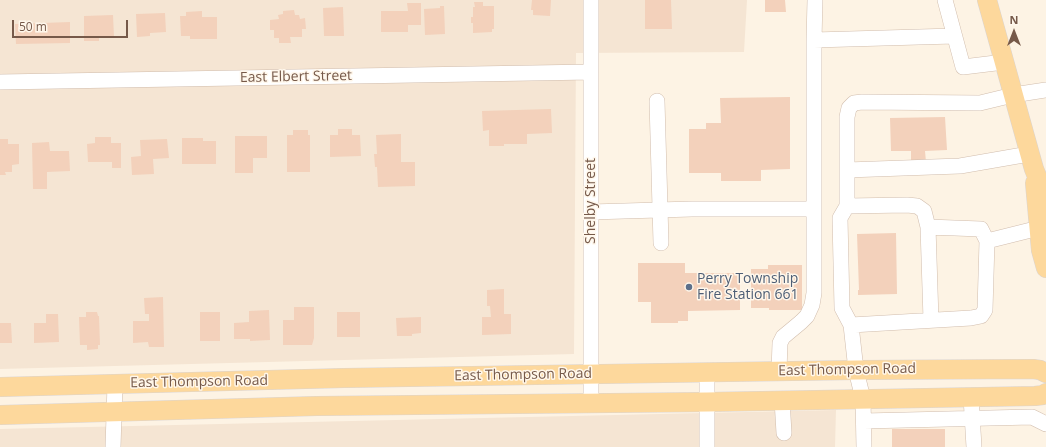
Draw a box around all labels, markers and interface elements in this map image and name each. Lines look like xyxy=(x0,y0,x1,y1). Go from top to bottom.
scale bar xyxy=(14,12,130,38)
north arrow xyxy=(994,12,1034,52)
text: N xyxy=(1010,12,1018,27)
text: 50 m xyxy=(19,18,47,35)
street label: East Elbert Street xyxy=(240,68,352,86)
street label: Shelby Street xyxy=(583,158,599,244)
place label: Perry Township Fire Station 661 xyxy=(697,271,799,304)
marker: Perry Township Fire Station 661 xyxy=(684,282,694,292)
street label: East Thompson Road xyxy=(778,360,916,380)
street label: East Thompson Road xyxy=(454,365,592,385)
street label: East Thompson Road xyxy=(130,372,268,392)

